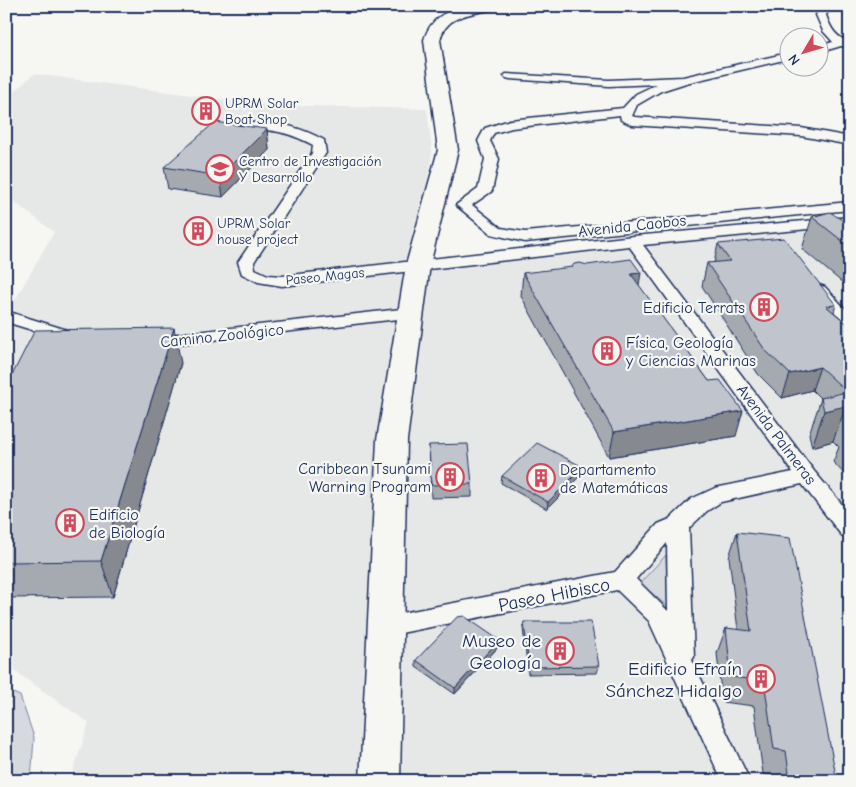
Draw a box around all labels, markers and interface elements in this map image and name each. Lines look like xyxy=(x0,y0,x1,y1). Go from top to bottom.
north arrow xyxy=(778,28,828,78)
text: N xyxy=(785,51,804,69)
place label: UPRM Solar Boat Shop xyxy=(225,95,299,128)
building icon: UPRM Solar Boat Shop xyxy=(191,96,221,126)
place label: Centro de Investigación Y Desarrollo xyxy=(239,153,381,186)
school or university icon: Centro de Investigación Y Desarrollo xyxy=(205,154,235,184)
street label: Avenida Caobos xyxy=(577,211,687,241)
place label: UPRM Solar house project xyxy=(217,215,299,248)
building icon: UPRM Solar house project xyxy=(183,216,213,246)
street label: Paseo Magas xyxy=(285,264,365,289)
building icon: Edificio Terrats xyxy=(749,292,779,322)
place label: Edificio Terrats xyxy=(643,299,745,317)
street label: Camino Zoológico xyxy=(159,321,285,351)
place label: Física, Geología y Ciencias Marinas xyxy=(625,334,756,370)
building icon: Física, Geología y Ciencias Marinas xyxy=(592,336,622,366)
street label: Avenida Palmeras xyxy=(733,381,820,488)
place label: Caribbean Tsunami Warning Program xyxy=(298,460,431,496)
place label: Departamento de Matemáticas xyxy=(560,461,668,497)
building icon: Caribbean Tsunami Warning Program xyxy=(435,462,465,492)
building icon: Departamento de Matemáticas xyxy=(526,463,556,493)
place label: Edificio de Biología xyxy=(89,506,165,542)
building icon: Edificio de Biología xyxy=(55,508,85,538)
street label: Paseo Hibisco xyxy=(497,573,612,617)
place label: Museo de Geología xyxy=(462,630,541,674)
building icon: Museo de Geología xyxy=(545,636,575,666)
place label: Edificio Efraín Sánchez Hidalgo xyxy=(606,658,742,702)
building icon: Edificio Efraín Sánchez Hidalgo xyxy=(746,664,776,694)

